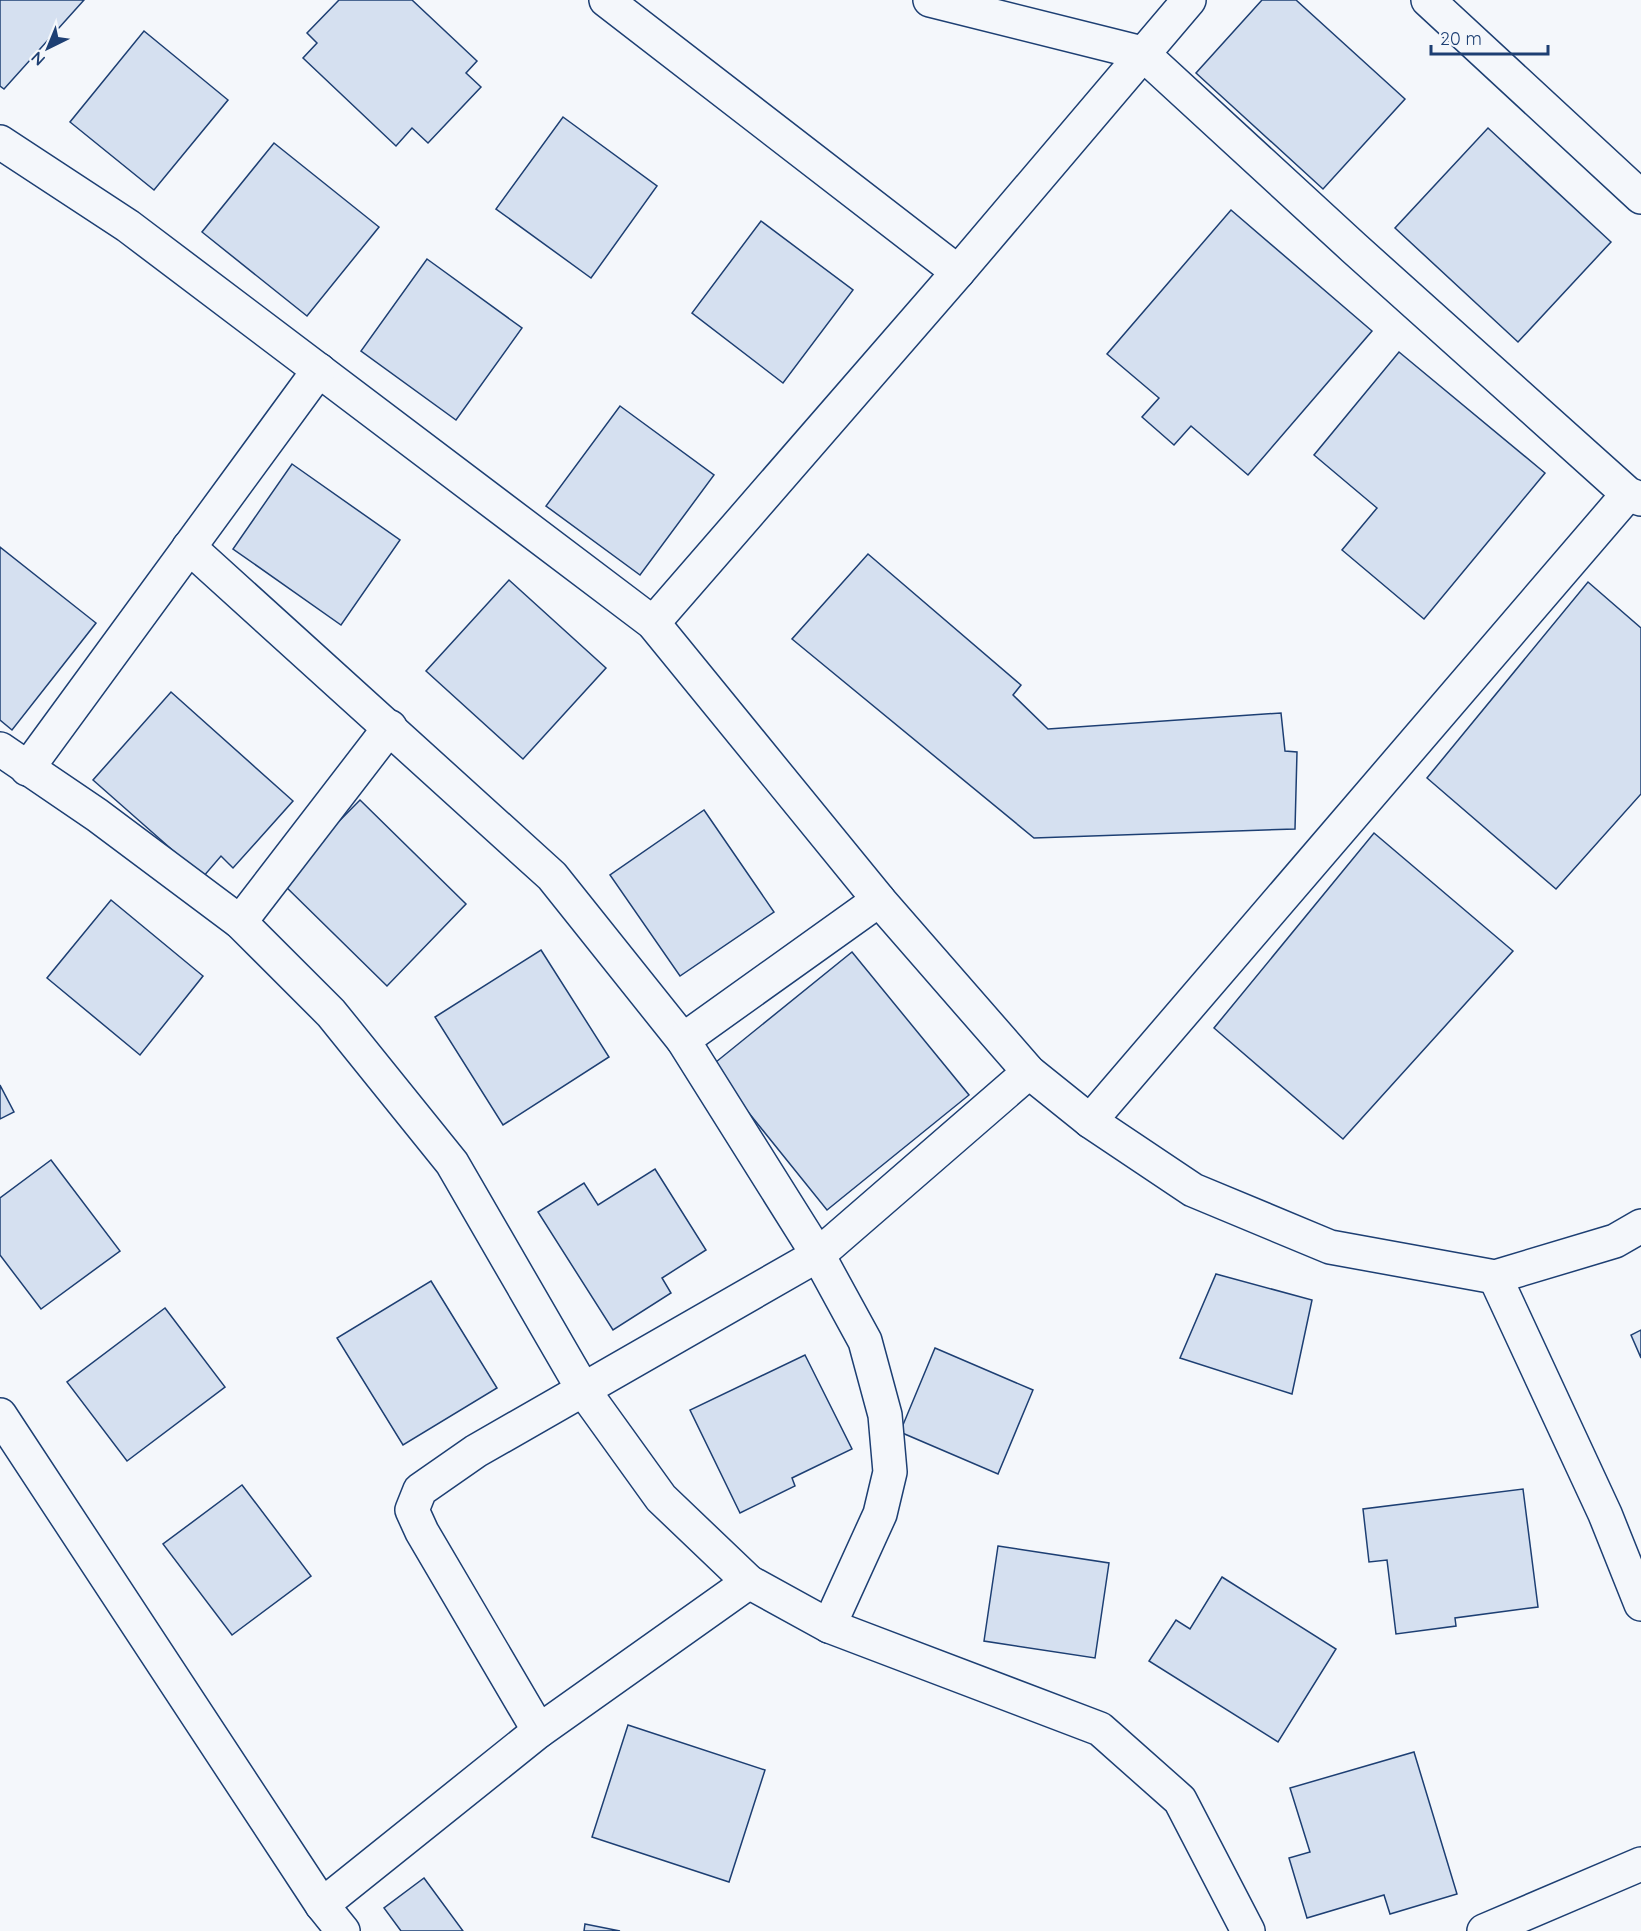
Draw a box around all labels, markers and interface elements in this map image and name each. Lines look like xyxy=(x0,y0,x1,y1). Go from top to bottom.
north arrow xyxy=(18,18,78,78)
scale bar xyxy=(1431,18,1548,56)
text: 20 m xyxy=(1440,27,1482,50)
text: N xyxy=(27,48,49,70)

